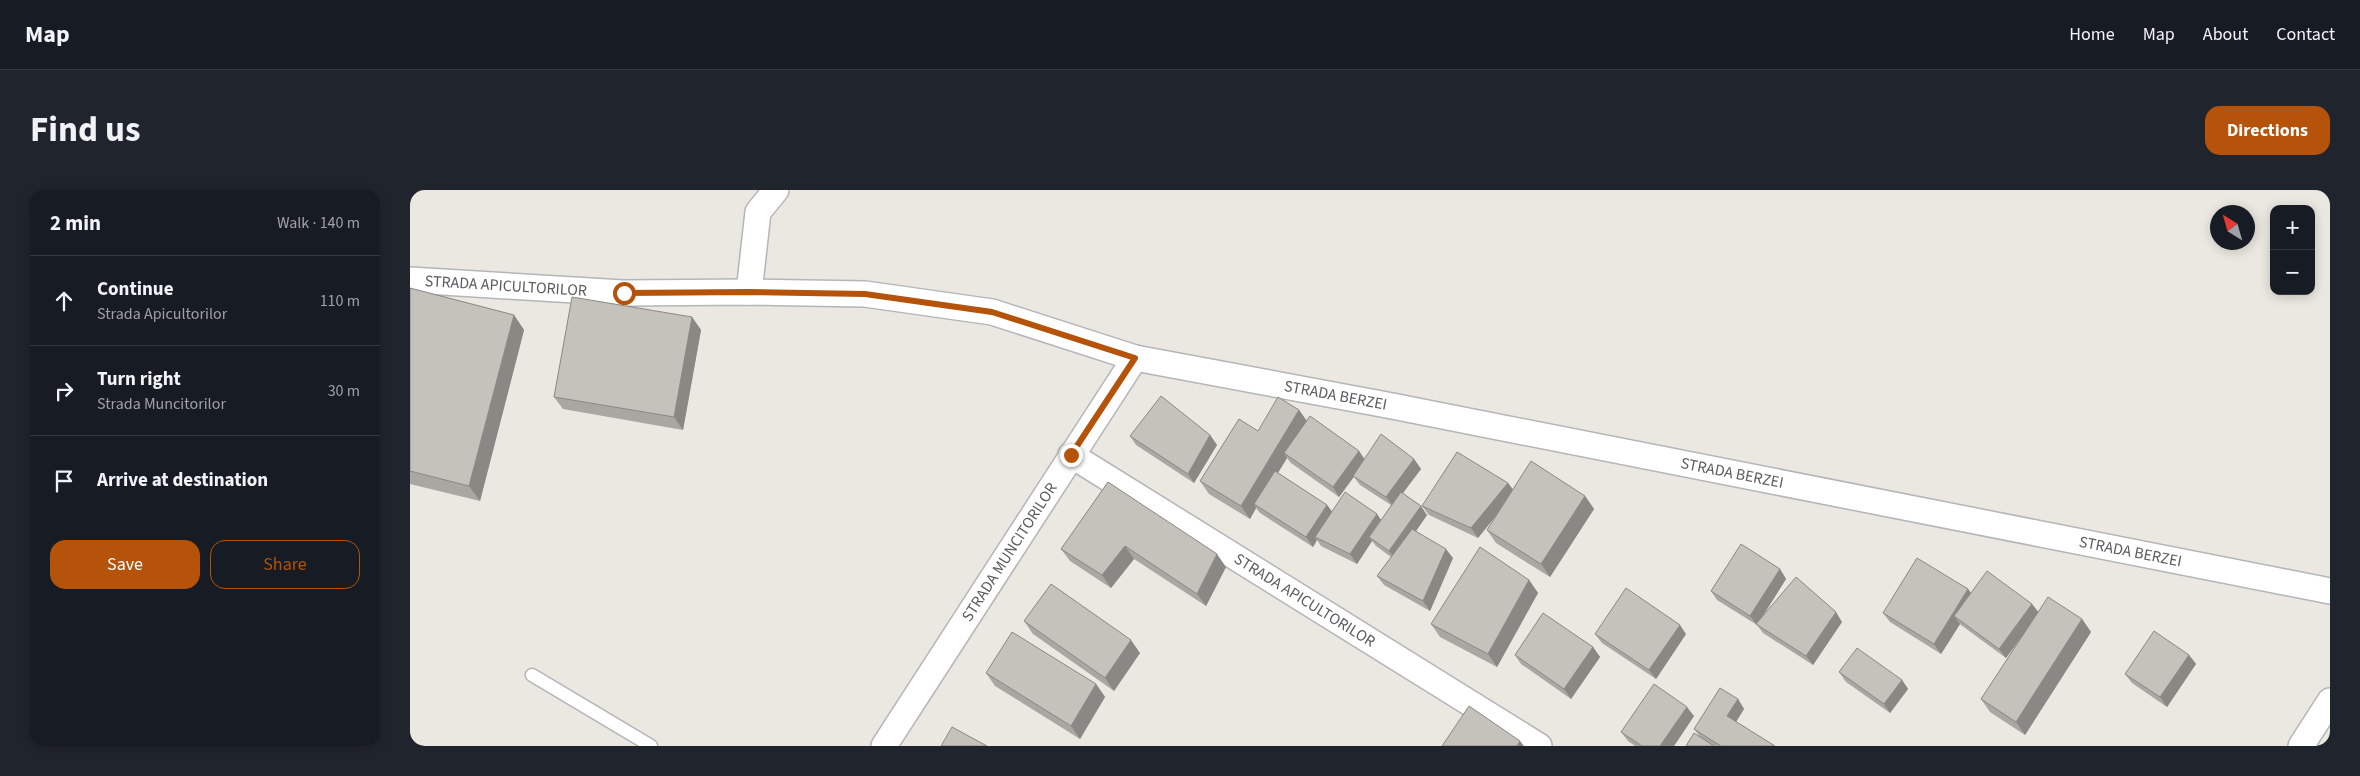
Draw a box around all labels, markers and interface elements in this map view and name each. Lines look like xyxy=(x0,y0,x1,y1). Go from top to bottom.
text: Map xyxy=(25,17,70,52)
text: Home xyxy=(2069,22,2115,47)
text: Map xyxy=(2143,22,2175,47)
text: About xyxy=(2203,22,2248,47)
text: Contact xyxy=(2276,22,2335,47)
text: Find us xyxy=(30,105,140,155)
button: Directions xyxy=(2205,106,2330,155)
north arrow xyxy=(2210,205,2255,250)
map controls xyxy=(2270,205,2315,295)
button: + xyxy=(2270,205,2315,250)
text: 2 min xyxy=(50,208,101,238)
text: Walk · 140 m xyxy=(277,212,360,234)
button: − xyxy=(2270,250,2315,295)
street label: STRADA APICULTORILOR xyxy=(424,270,588,302)
text: Continue xyxy=(97,276,174,303)
route start xyxy=(613,282,636,305)
icon: ahead xyxy=(50,287,78,315)
text: 110 m xyxy=(320,290,360,312)
text: Strada Apicultorilor xyxy=(97,303,227,325)
text: Turn right xyxy=(97,366,181,393)
street label: STRADA BERZEI xyxy=(1282,375,1389,416)
icon: right xyxy=(50,377,78,405)
text: 30 m xyxy=(328,380,360,402)
text: Strada Muncitorilor xyxy=(97,393,226,415)
route end xyxy=(1060,444,1083,467)
street label: STRADA BERZEI xyxy=(1679,452,1785,494)
icon: arrive xyxy=(50,467,78,495)
text: Arrive at destination xyxy=(97,467,268,494)
street label: STRADA MUNCITORILOR xyxy=(956,478,1062,626)
street label: STRADA BERZEI xyxy=(2077,531,2184,573)
button: Save xyxy=(50,540,200,589)
button: Share xyxy=(210,540,360,589)
street label: STRADA APICULTORILOR xyxy=(1230,548,1379,652)

